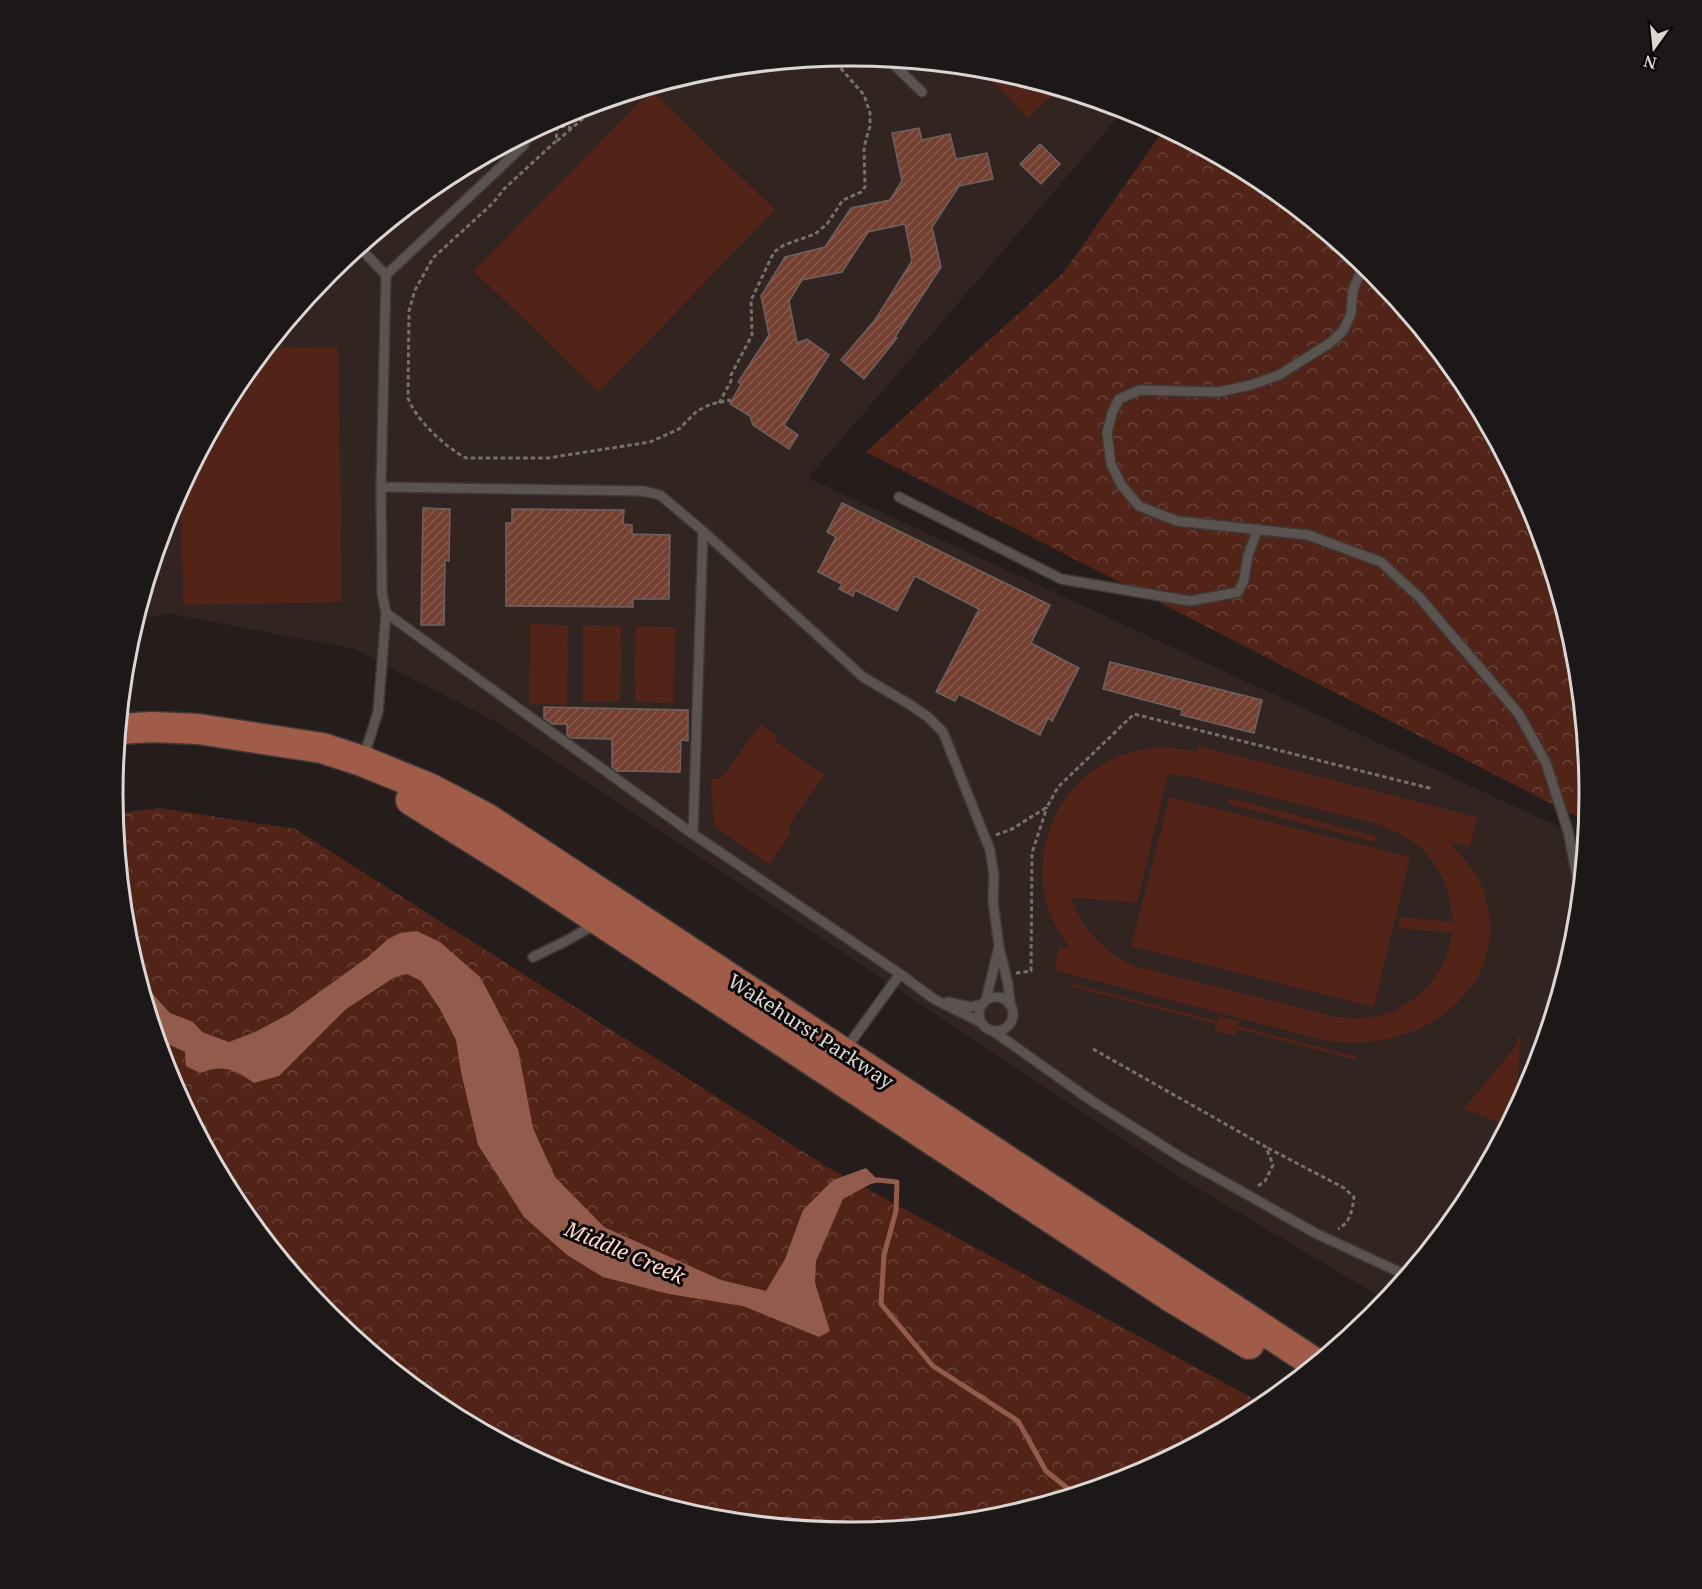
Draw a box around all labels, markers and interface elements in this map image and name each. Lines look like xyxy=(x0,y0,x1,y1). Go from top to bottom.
north arrow xyxy=(1624,18,1684,78)
text: N xyxy=(1641,50,1659,75)
street label: Wakehurst Parkway xyxy=(723,967,900,1095)
water label: Middle Creek xyxy=(560,1214,690,1290)

